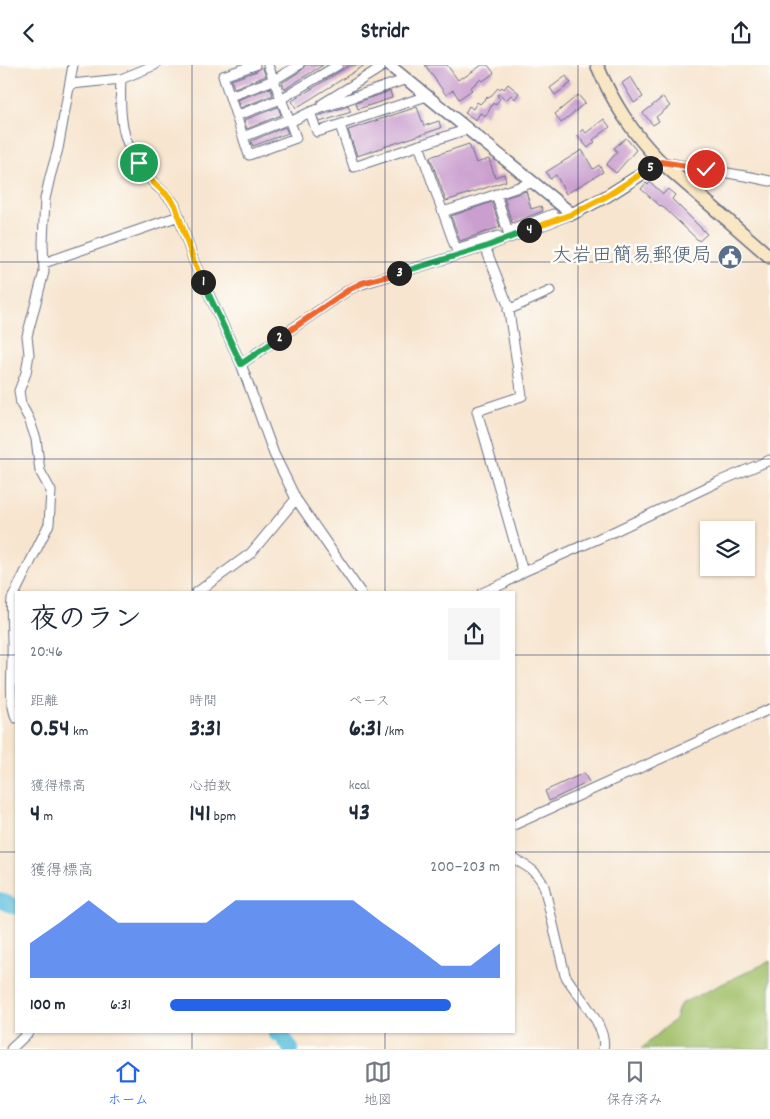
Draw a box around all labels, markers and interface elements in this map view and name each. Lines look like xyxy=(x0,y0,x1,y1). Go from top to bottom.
text: Stridr xyxy=(361,17,409,48)
icon: back xyxy=(15,19,43,47)
icon: share xyxy=(727,19,755,47)
pin xyxy=(118,142,160,184)
pin xyxy=(685,148,727,190)
icon: arrive xyxy=(125,149,153,177)
pin: 5 xyxy=(638,155,662,181)
icon: check xyxy=(692,155,720,183)
text: 5 xyxy=(647,158,654,178)
pin: 4 xyxy=(516,217,542,243)
text: 4 xyxy=(527,220,532,240)
place label: 大岩田簡易郵便局 xyxy=(552,243,712,271)
public building icon: 大岩田簡易郵便局 xyxy=(717,244,743,270)
pin: 3 xyxy=(386,261,412,285)
text: 3 xyxy=(396,263,403,283)
pin: 1 xyxy=(190,269,216,295)
text: 1 xyxy=(202,272,205,292)
pin: 2 xyxy=(266,325,292,351)
text: 2 xyxy=(276,328,283,348)
map controls xyxy=(700,521,755,576)
button: layers xyxy=(700,521,755,576)
text: 夜のラン xyxy=(30,602,142,642)
button: share xyxy=(448,608,500,660)
text: 20:46 xyxy=(30,641,63,664)
text: 距離 xyxy=(30,692,58,712)
text: 時間 xyxy=(189,692,217,712)
text: ペース xyxy=(349,692,390,712)
text: 0.54 xyxy=(30,712,70,748)
text: 3:31 xyxy=(189,712,221,748)
text: 6:31 xyxy=(349,712,382,748)
text: km xyxy=(70,722,88,742)
text: /km xyxy=(382,722,404,742)
text: kcal xyxy=(349,776,370,796)
text: 獲得標高 xyxy=(30,777,86,797)
text: 心拍数 xyxy=(189,777,231,797)
text: 43 xyxy=(349,796,370,832)
text: 4 xyxy=(30,797,40,833)
text: 141 xyxy=(189,797,211,833)
text: m xyxy=(40,807,53,827)
text: bpm xyxy=(211,807,236,827)
text: 200–203 m xyxy=(430,856,500,879)
text: 獲得標高 xyxy=(30,860,94,883)
text: 100 m xyxy=(30,994,66,1017)
text: 6:31 xyxy=(110,994,131,1017)
tab: ホーム xyxy=(107,1058,149,1111)
tab: 地図 xyxy=(364,1058,392,1111)
tab: 保存済み xyxy=(607,1058,663,1111)

